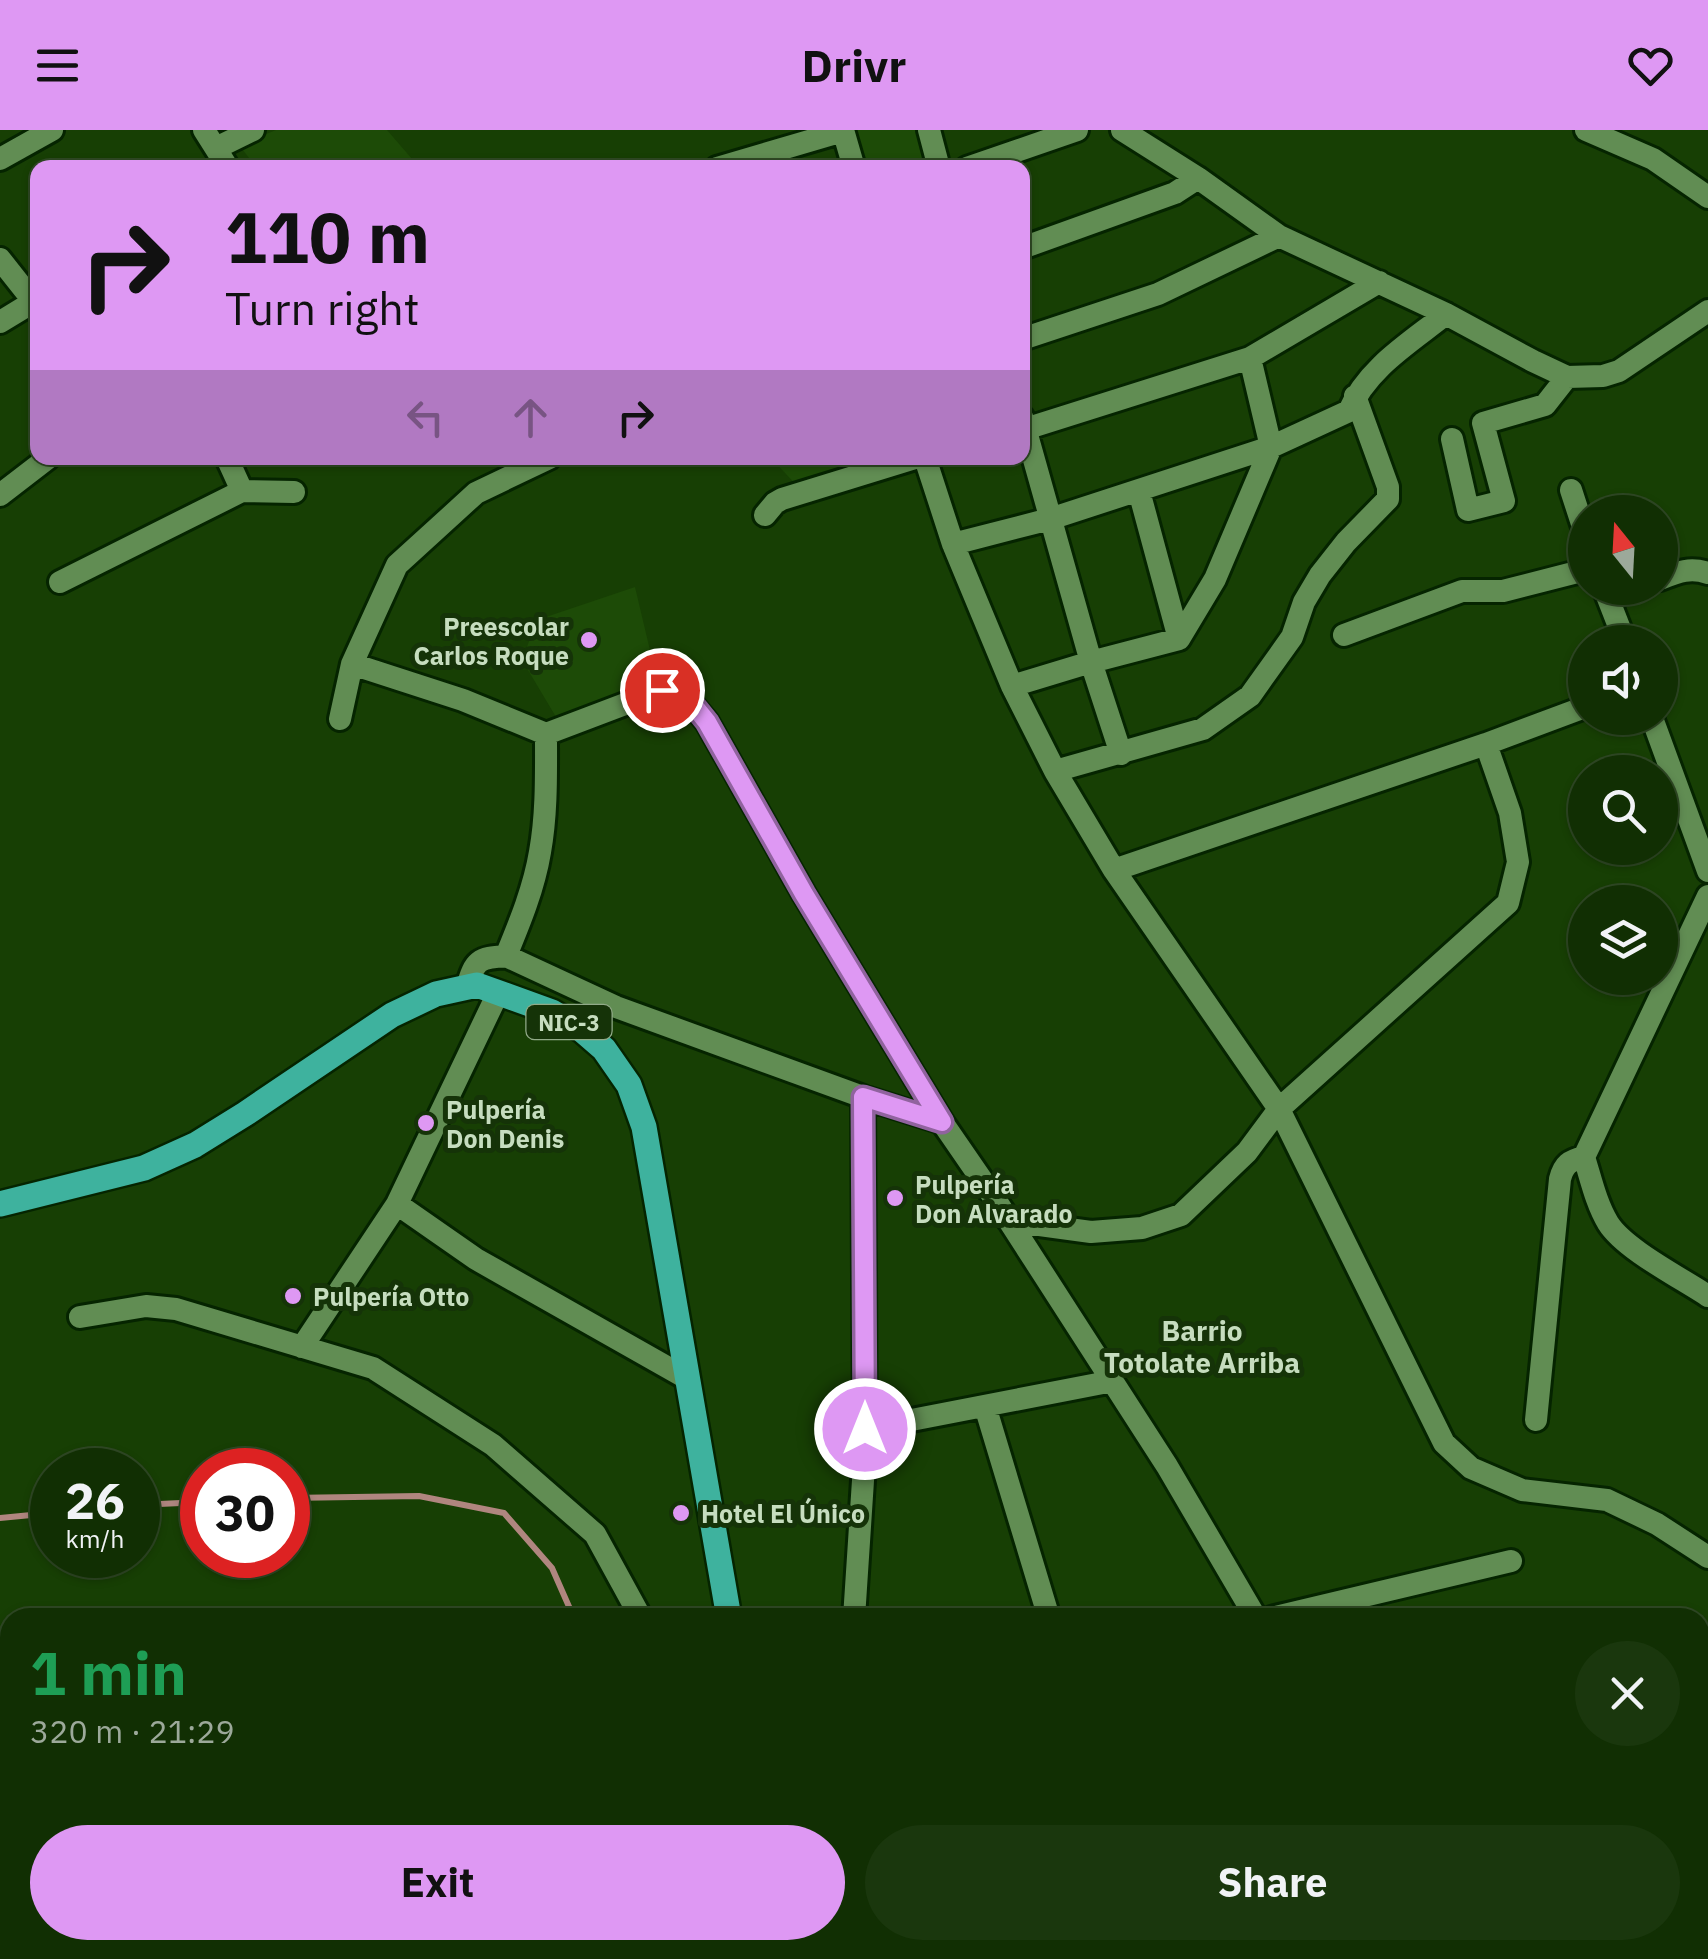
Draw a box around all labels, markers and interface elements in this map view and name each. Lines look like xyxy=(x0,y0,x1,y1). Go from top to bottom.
text: Drivr xyxy=(802,36,906,94)
icon: menu xyxy=(30,38,85,93)
icon: heart xyxy=(1623,38,1678,93)
text: 110 m xyxy=(225,191,430,282)
icon: right xyxy=(60,200,190,330)
text: Turn right xyxy=(225,279,420,337)
icon: left xyxy=(398,390,453,445)
icon: ahead xyxy=(503,390,558,445)
icon: right xyxy=(608,390,663,445)
north arrow xyxy=(1568,495,1678,605)
map controls xyxy=(1568,495,1678,995)
place label: Preescolar Carlos Roque xyxy=(413,610,569,672)
button: sound xyxy=(1568,625,1678,735)
marker: Preescolar Carlos Roque xyxy=(578,629,600,651)
pin xyxy=(620,648,705,733)
icon: arrive xyxy=(635,663,690,718)
button: search xyxy=(1568,755,1678,865)
button: layers xyxy=(1568,885,1678,995)
road number: NIC-3 xyxy=(526,1005,612,1039)
place label: Pulpería Don Denis xyxy=(446,1093,564,1155)
marker: Pulpería Don Denis xyxy=(415,1112,437,1134)
place label: Pulpería Don Alvarado xyxy=(915,1168,1073,1230)
marker: Pulpería Don Alvarado xyxy=(884,1187,906,1209)
place label: Pulpería Otto xyxy=(313,1280,469,1313)
marker: Pulpería Otto xyxy=(282,1285,304,1307)
district label: Barrio Totolate Arriba xyxy=(1104,1312,1300,1381)
position arrow xyxy=(813,1377,917,1481)
speed limit sign: 30 xyxy=(180,1448,310,1578)
text: 26 xyxy=(65,1468,125,1533)
place label: Hotel El Único xyxy=(701,1497,865,1530)
marker: Hotel El Único xyxy=(670,1502,692,1524)
text: km/h xyxy=(66,1522,124,1555)
text: 1 min xyxy=(30,1633,187,1712)
button: close xyxy=(1575,1641,1680,1746)
text: 320 m · 21:29 xyxy=(30,1710,235,1752)
button: Exit xyxy=(30,1825,845,1940)
button: Share xyxy=(865,1825,1680,1940)

